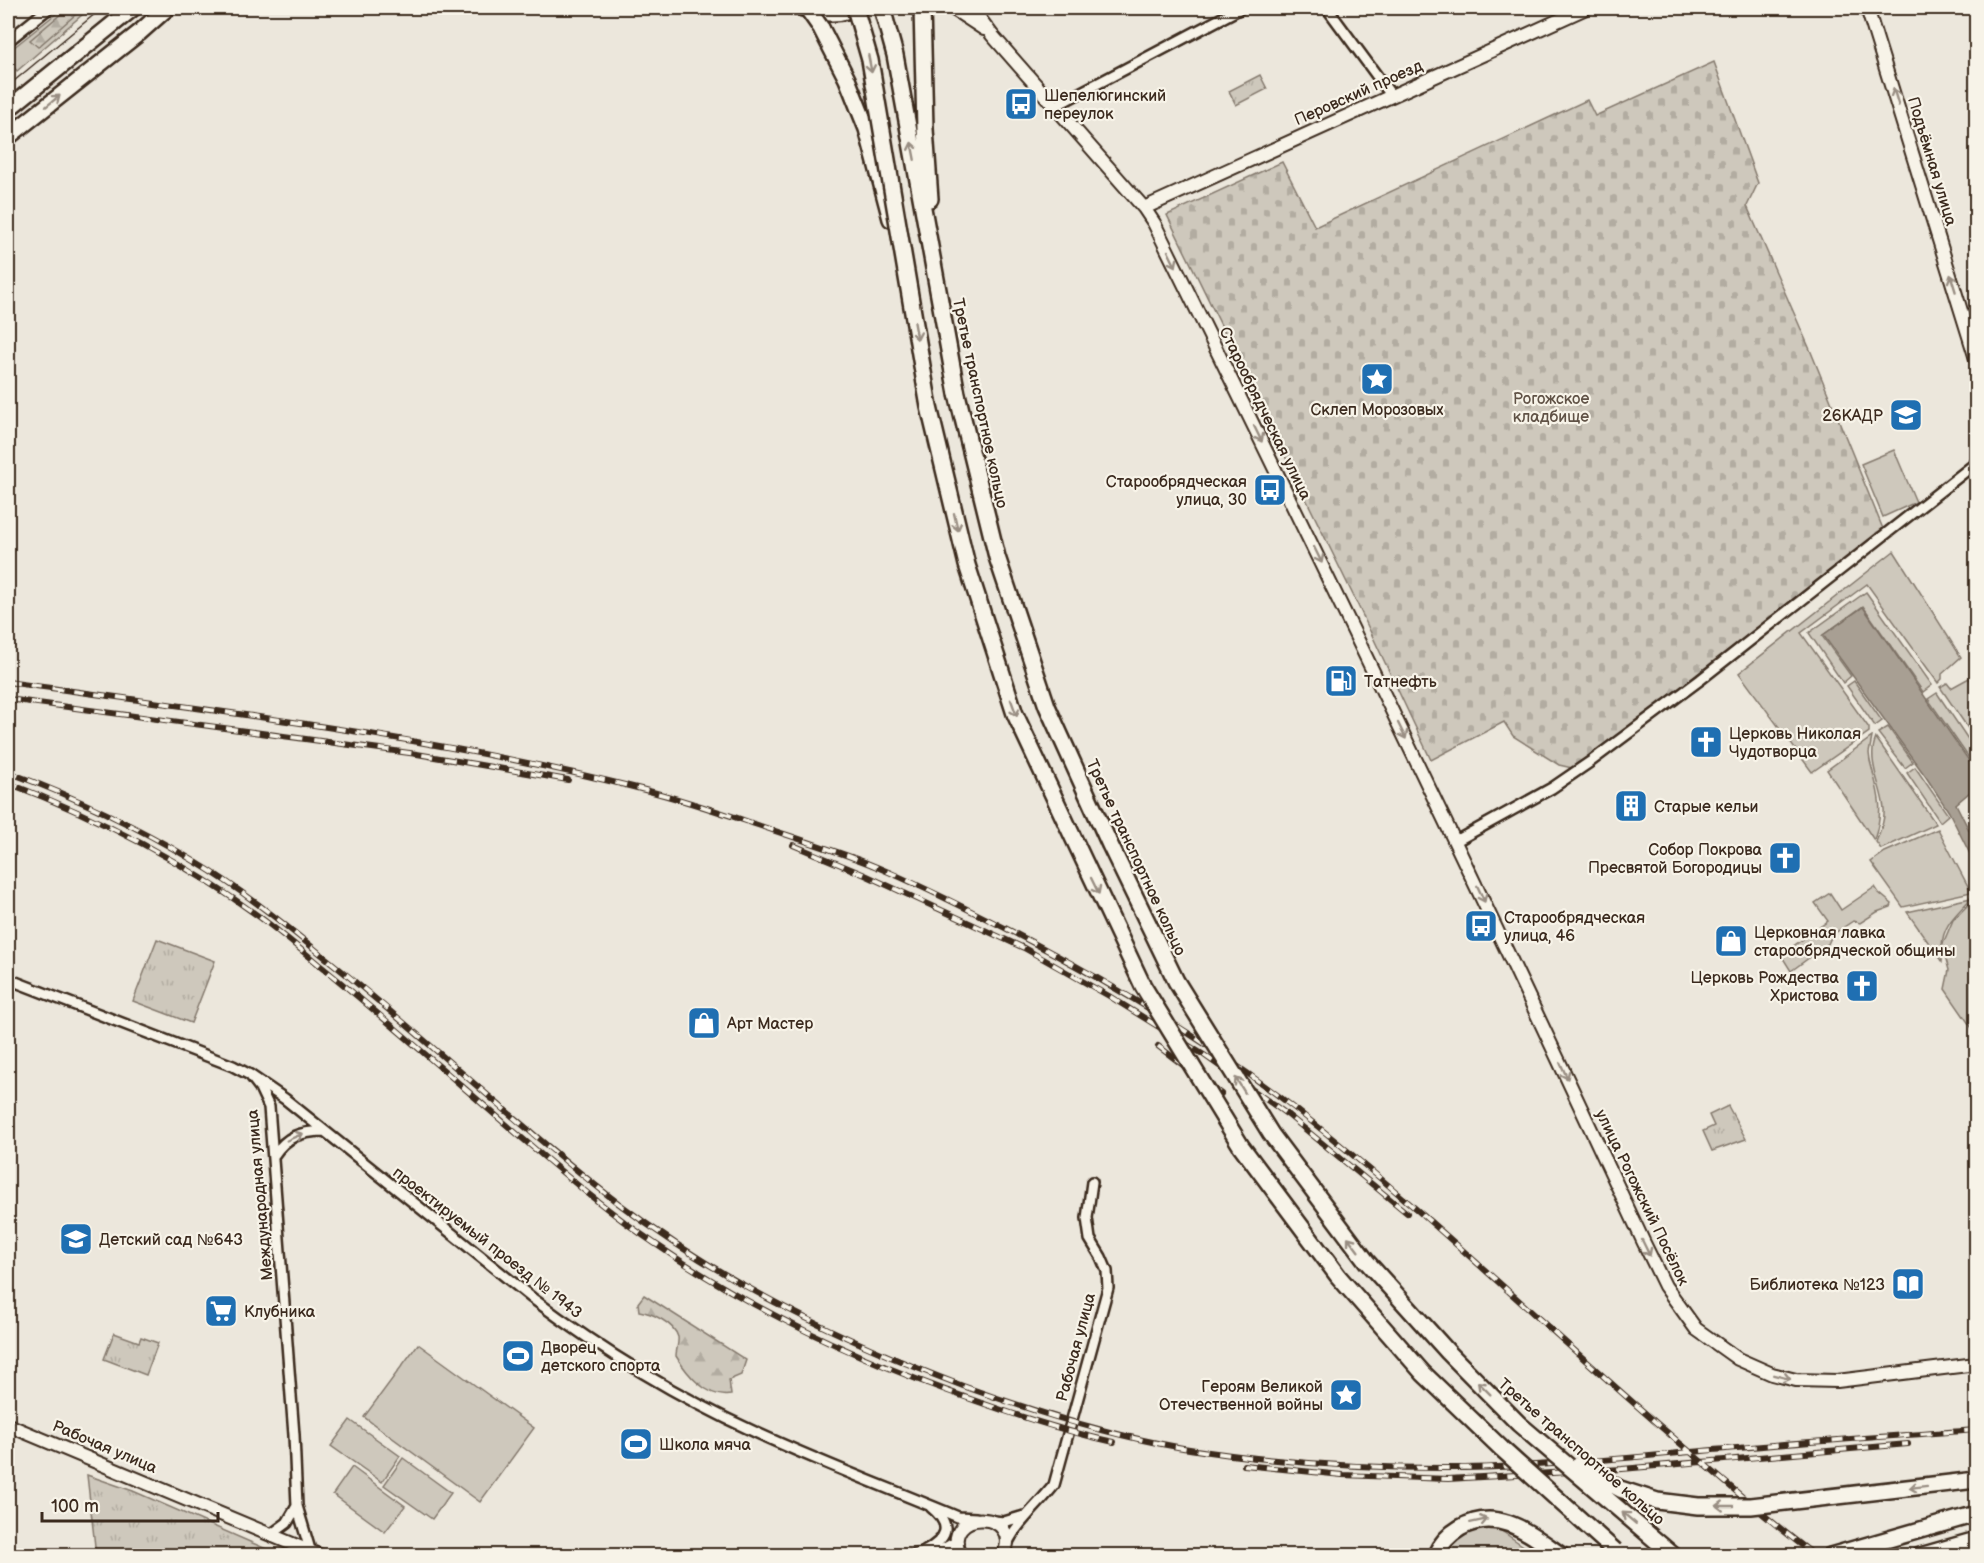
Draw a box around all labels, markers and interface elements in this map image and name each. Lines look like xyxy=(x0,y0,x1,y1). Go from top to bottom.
one-way arrow xyxy=(865,54,876,73)
street label: Перовский проезд xyxy=(1292,56,1426,130)
bus stop icon: Шепелюгинский переулок xyxy=(1003,86,1039,122)
place label: Шепелюгинский переулок xyxy=(1044,87,1166,124)
one-way arrow xyxy=(1889,87,1900,106)
one-way arrow xyxy=(45,94,61,107)
street label: Подъёмная улица xyxy=(1903,95,1960,229)
one-way arrow xyxy=(907,142,918,161)
one-way arrow xyxy=(1166,250,1178,268)
one-way arrow xyxy=(1947,274,1958,293)
street label: Третье транспортное кольцо xyxy=(948,297,1011,510)
one-way arrow xyxy=(911,321,922,341)
street label: Старообрядческая улица xyxy=(1215,324,1315,504)
place icon: Склеп Морозовых xyxy=(1359,361,1395,397)
park label: Рогожское кладбище xyxy=(1513,390,1589,427)
school or university icon: 26КАДР xyxy=(1888,397,1924,433)
place label: Склеп Морозовых xyxy=(1310,401,1444,420)
place label: 26КАДР xyxy=(1822,407,1883,426)
one-way arrow xyxy=(1253,424,1265,442)
bus stop icon: Старообрядческая улица, 30 xyxy=(1252,472,1288,508)
place label: Старообрядческая улица, 30 xyxy=(1106,473,1247,510)
one-way arrow xyxy=(951,512,963,531)
one-way arrow xyxy=(1313,546,1325,564)
fuel station icon: Татнефть xyxy=(1323,663,1359,699)
place label: Татнефть xyxy=(1364,673,1437,692)
one-way arrow xyxy=(1009,698,1020,717)
one-way arrow xyxy=(1397,722,1409,740)
church icon: Церковь Николая Чудотворца xyxy=(1688,724,1724,760)
place label: Церковь Николая Чудотворца xyxy=(1729,725,1861,762)
street label: Третье транспортное кольцо xyxy=(1082,757,1190,959)
building icon: Старые кельи xyxy=(1613,788,1649,824)
place label: Старые кельи xyxy=(1654,798,1759,817)
church icon: Собор Покрова Пресвятой Богородицы xyxy=(1767,840,1803,876)
place label: Собор Покрова Пресвятой Богородицы xyxy=(1588,841,1763,878)
one-way arrow xyxy=(1090,876,1101,894)
one-way arrow xyxy=(1475,885,1487,903)
bus stop icon: Старообрядческая улица, 46 xyxy=(1463,908,1499,944)
place label: Старообрядческая улица, 46 xyxy=(1504,909,1645,946)
shop icon: Церковная лавка старообрядческой общины xyxy=(1713,923,1749,959)
place label: Церковная лавка старообрядческой общины xyxy=(1754,924,1955,961)
church icon: Церковь Рождества Христова xyxy=(1844,968,1880,1004)
place label: Церковь Рождества Христова xyxy=(1691,969,1840,1006)
shop icon: Арт Мастер xyxy=(686,1005,722,1041)
place label: Арт Мастер xyxy=(726,1015,813,1034)
one-way arrow xyxy=(1559,1061,1570,1079)
one-way arrow xyxy=(1234,1077,1246,1094)
street label: улица Рогожский Посёлок xyxy=(1591,1106,1693,1289)
street label: Международная улица xyxy=(244,1108,277,1281)
one-way arrow xyxy=(285,1131,304,1142)
street label: проектируемый проезд № 1943 xyxy=(389,1163,586,1323)
school or university icon: Детский сад №643 xyxy=(58,1221,94,1257)
place label: Детский сад №643 xyxy=(99,1231,243,1250)
one-way arrow xyxy=(1347,1236,1360,1252)
one-way arrow xyxy=(1641,1238,1653,1256)
library icon: Библиотека №123 xyxy=(1890,1266,1926,1302)
place label: Библиотека №123 xyxy=(1749,1276,1885,1295)
street label: Рабочая улица xyxy=(1053,1290,1100,1404)
supermarket icon: Клубника xyxy=(203,1293,239,1329)
place label: Клубника xyxy=(244,1303,316,1322)
sports icon: Дворец детского спорта xyxy=(500,1338,536,1374)
place label: Дворец детского спорта xyxy=(541,1339,661,1376)
one-way arrow xyxy=(1772,1371,1791,1383)
street label: Третье транспортное кольцо xyxy=(1494,1375,1668,1530)
place icon: Героям Великой Отечественной войны xyxy=(1328,1377,1364,1413)
place label: Героям Великой Отечественной войны xyxy=(1159,1378,1323,1415)
one-way arrow xyxy=(1476,1381,1491,1396)
street label: Рабочая улица xyxy=(49,1417,160,1478)
sports icon: Школа мяча xyxy=(618,1426,654,1462)
place label: Школа мяча xyxy=(659,1436,751,1455)
one-way arrow xyxy=(1909,1482,1929,1493)
scale bar xyxy=(42,1485,218,1523)
text: 100 m xyxy=(51,1496,99,1517)
one-way arrow xyxy=(1715,1500,1735,1512)
one-way arrow xyxy=(1622,1511,1637,1525)
one-way arrow xyxy=(1469,1515,1488,1526)

